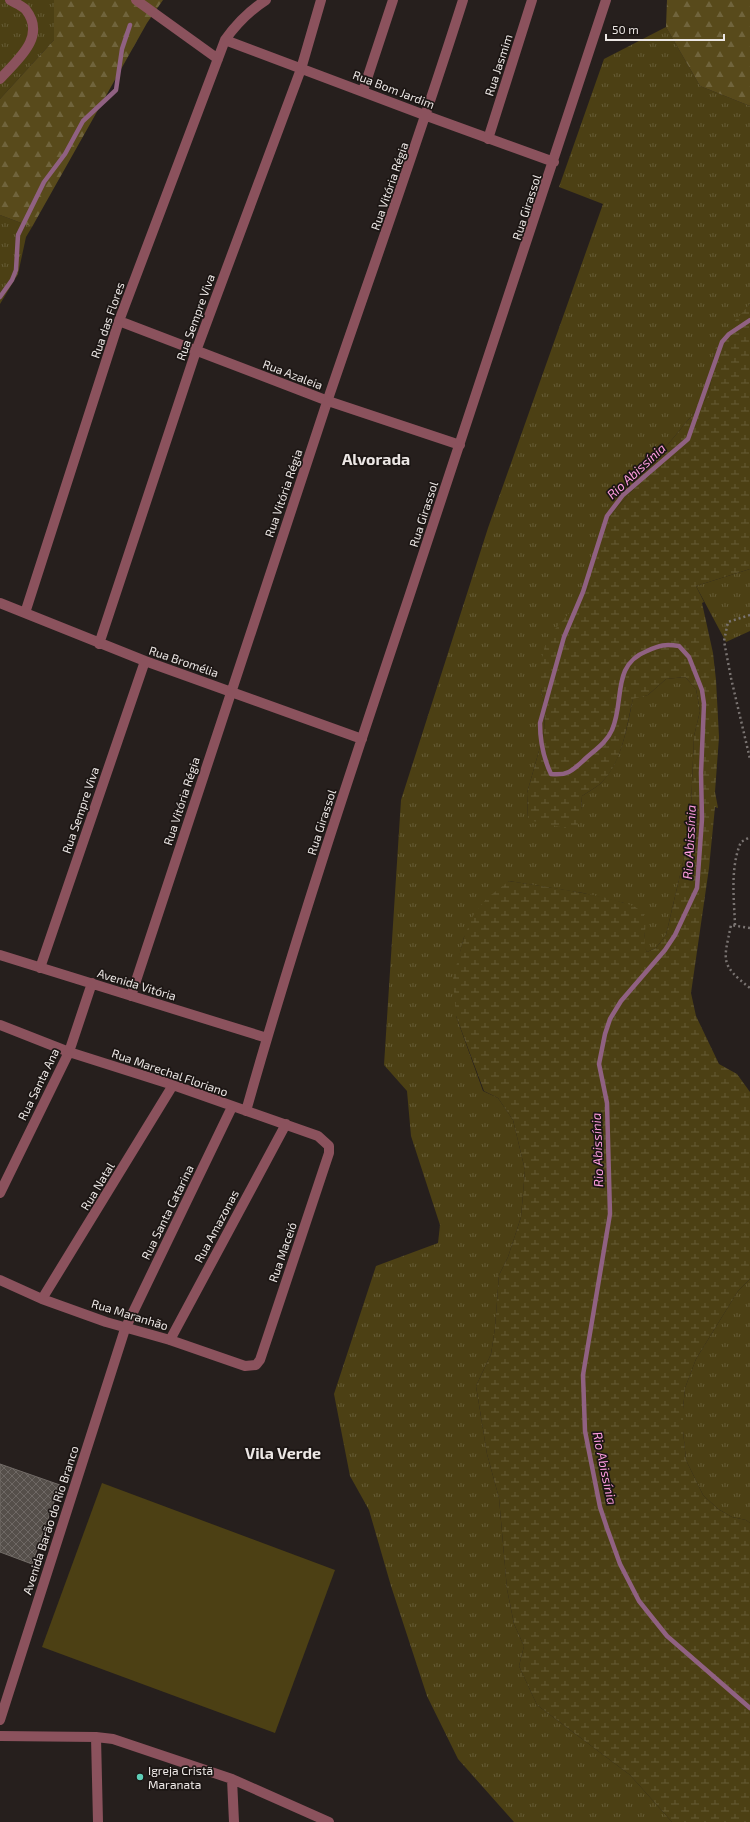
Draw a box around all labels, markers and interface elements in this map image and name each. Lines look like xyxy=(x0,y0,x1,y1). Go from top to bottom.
scale bar xyxy=(606,16,724,42)
text: 50 m xyxy=(612,22,639,36)
street label: Rua Jasmim xyxy=(481,32,515,98)
street label: Rua Bom Jardim xyxy=(351,67,437,111)
street label: Rua Vitória Régia xyxy=(367,140,411,232)
street label: Rua Girassol xyxy=(509,172,543,242)
street label: Rua Sempre Viva xyxy=(173,272,217,362)
street label: Rua das Flores xyxy=(87,280,127,360)
street label: Rua Azaleia xyxy=(261,356,325,392)
water label: Rio Abissínia xyxy=(603,440,669,502)
street label: Rua Vitória Régia xyxy=(261,447,305,539)
district label: Alvorada xyxy=(342,449,410,468)
street label: Rua Girassol xyxy=(406,479,440,549)
street label: Rua Bromélia xyxy=(147,643,221,679)
street label: Rua Vitória Régia xyxy=(160,755,202,847)
street label: Rua Sempre Viva xyxy=(59,765,101,855)
street label: Rua Girassol xyxy=(304,787,338,857)
water label: Rio Abissínia xyxy=(679,804,699,880)
street label: Avenida Vitória xyxy=(96,965,178,1003)
street label: Rua Santa Ana xyxy=(15,1046,61,1122)
street label: Rua Marechal Floriano xyxy=(110,1046,230,1099)
water label: Rio Abissínia xyxy=(588,1113,606,1187)
street label: Rua Natal xyxy=(77,1159,117,1212)
street label: Rua Santa Catarina xyxy=(138,1162,196,1262)
street label: Rua Amazonas xyxy=(191,1187,241,1265)
street label: Rua Maceió xyxy=(265,1220,299,1284)
street label: Rua Maranhão xyxy=(90,1296,170,1332)
water label: Rio Abissínia xyxy=(589,1430,621,1506)
district label: Vila Verde xyxy=(245,1443,321,1462)
street label: Avenida Barão do Rio Branco xyxy=(19,1444,81,1596)
place label: Igreja Cristã Maranata xyxy=(148,1763,213,1791)
marker: Igreja Cristã Maranata xyxy=(135,1772,145,1782)

